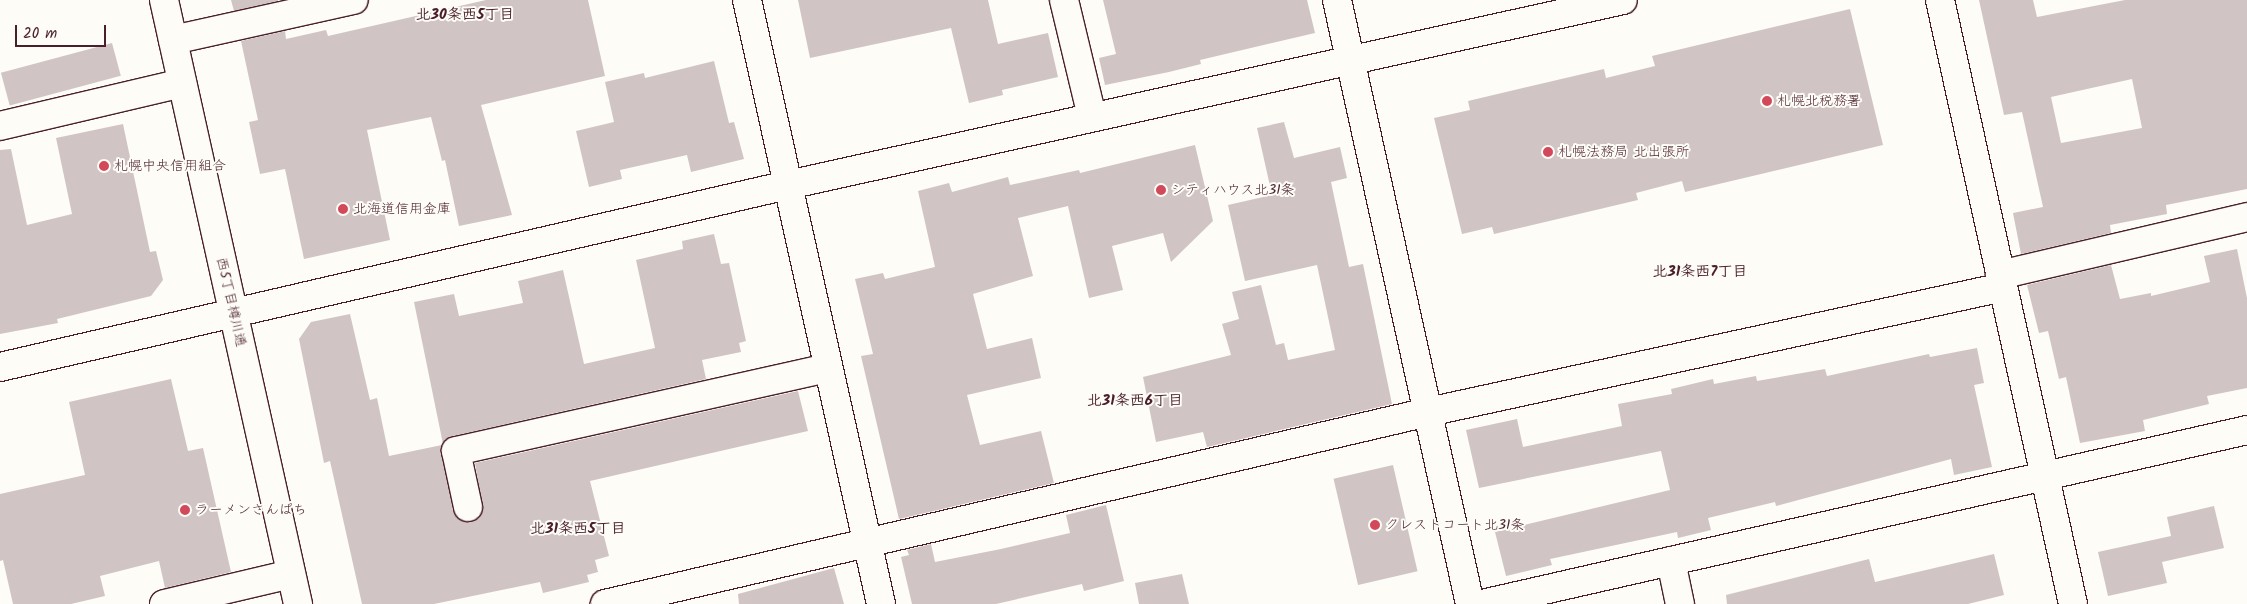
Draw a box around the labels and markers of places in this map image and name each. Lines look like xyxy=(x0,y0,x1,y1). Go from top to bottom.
place label: 札幌北税務署 xyxy=(1777,93,1861,109)
marker: 札幌北税務署 xyxy=(1761,95,1773,107)
place label: 札幌法務局 北出張所 xyxy=(1558,144,1690,160)
marker: 札幌法務局 北出張所 xyxy=(1542,146,1554,158)
place label: 札幌中央信用組合 xyxy=(114,158,226,174)
marker: 札幌中央信用組合 xyxy=(98,160,110,172)
place label: シティハウス北31条 xyxy=(1171,182,1295,198)
marker: シティハウス北31条 xyxy=(1155,184,1167,196)
place label: 北海道信用金庫 xyxy=(353,201,451,217)
marker: 北海道信用金庫 xyxy=(337,203,349,215)
place label: ラーメンさんぱち xyxy=(195,502,307,518)
marker: ラーメンさんぱち xyxy=(179,504,191,516)
place label: クレストコート北31条 xyxy=(1385,517,1523,533)
marker: クレストコート北31条 xyxy=(1369,519,1381,531)

